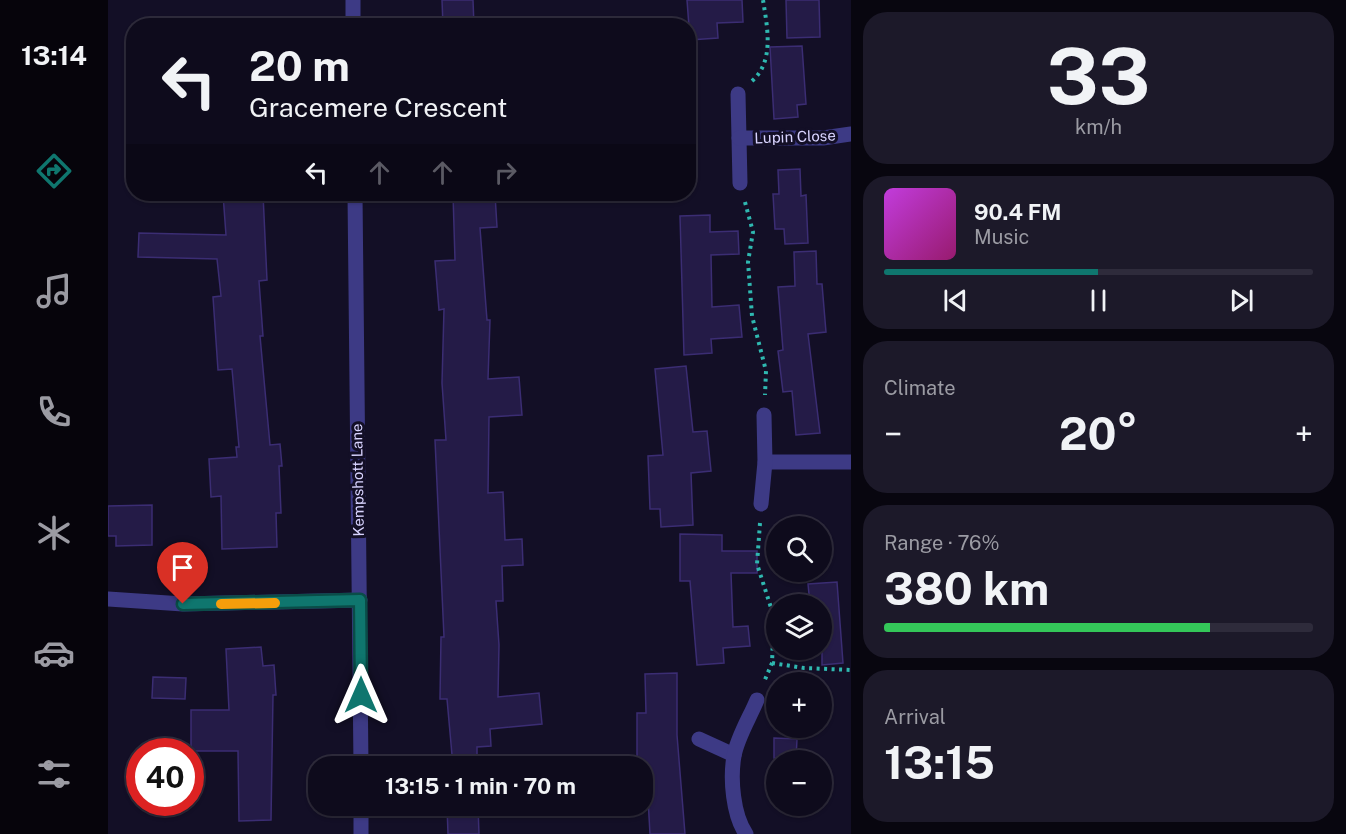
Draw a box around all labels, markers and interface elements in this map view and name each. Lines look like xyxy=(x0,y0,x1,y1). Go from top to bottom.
text: 33 xyxy=(1047,30,1150,122)
text: 13:14 xyxy=(21,39,87,71)
text: 20 m xyxy=(249,41,350,90)
icon: left xyxy=(150,42,228,120)
text: Gracemere Crescent xyxy=(249,91,508,123)
text: km/h xyxy=(1075,115,1122,139)
street label: Lupin Close xyxy=(754,127,836,146)
icon: directions xyxy=(33,150,75,192)
icon: left xyxy=(300,156,333,189)
icon: ahead xyxy=(363,156,396,189)
icon: ahead xyxy=(426,156,459,189)
icon: right xyxy=(489,156,522,189)
text: 90.4 FM xyxy=(974,199,1062,225)
text: Music xyxy=(974,225,1029,249)
icon: music xyxy=(33,270,75,312)
icon: previous xyxy=(939,284,972,317)
icon: pause xyxy=(1082,284,1115,317)
icon: next xyxy=(1225,284,1258,317)
text: Climate xyxy=(884,376,956,400)
icon: phone xyxy=(33,391,75,433)
text: 20° xyxy=(1059,407,1138,460)
text: − xyxy=(884,415,902,453)
text: + xyxy=(1295,415,1313,453)
street label: Kempshott Lane xyxy=(348,423,367,537)
icon: climate xyxy=(33,512,75,554)
map controls xyxy=(766,516,832,816)
button: search xyxy=(766,516,832,582)
text: Range · 76% xyxy=(884,531,1000,555)
pin xyxy=(157,542,208,604)
icon: arrive xyxy=(166,551,199,584)
text: 380 km xyxy=(884,562,1049,615)
button: layers xyxy=(766,594,832,660)
icon: car xyxy=(33,632,75,674)
position arrow xyxy=(329,663,393,727)
button: + xyxy=(766,672,832,738)
text: Arrival xyxy=(884,705,946,729)
text: 13:15 xyxy=(884,736,995,789)
speed limit sign: 40 xyxy=(126,738,204,816)
button: − xyxy=(766,750,832,816)
icon: filters xyxy=(33,753,75,795)
text: 13:15 · 1 min · 70 m xyxy=(385,773,576,799)

